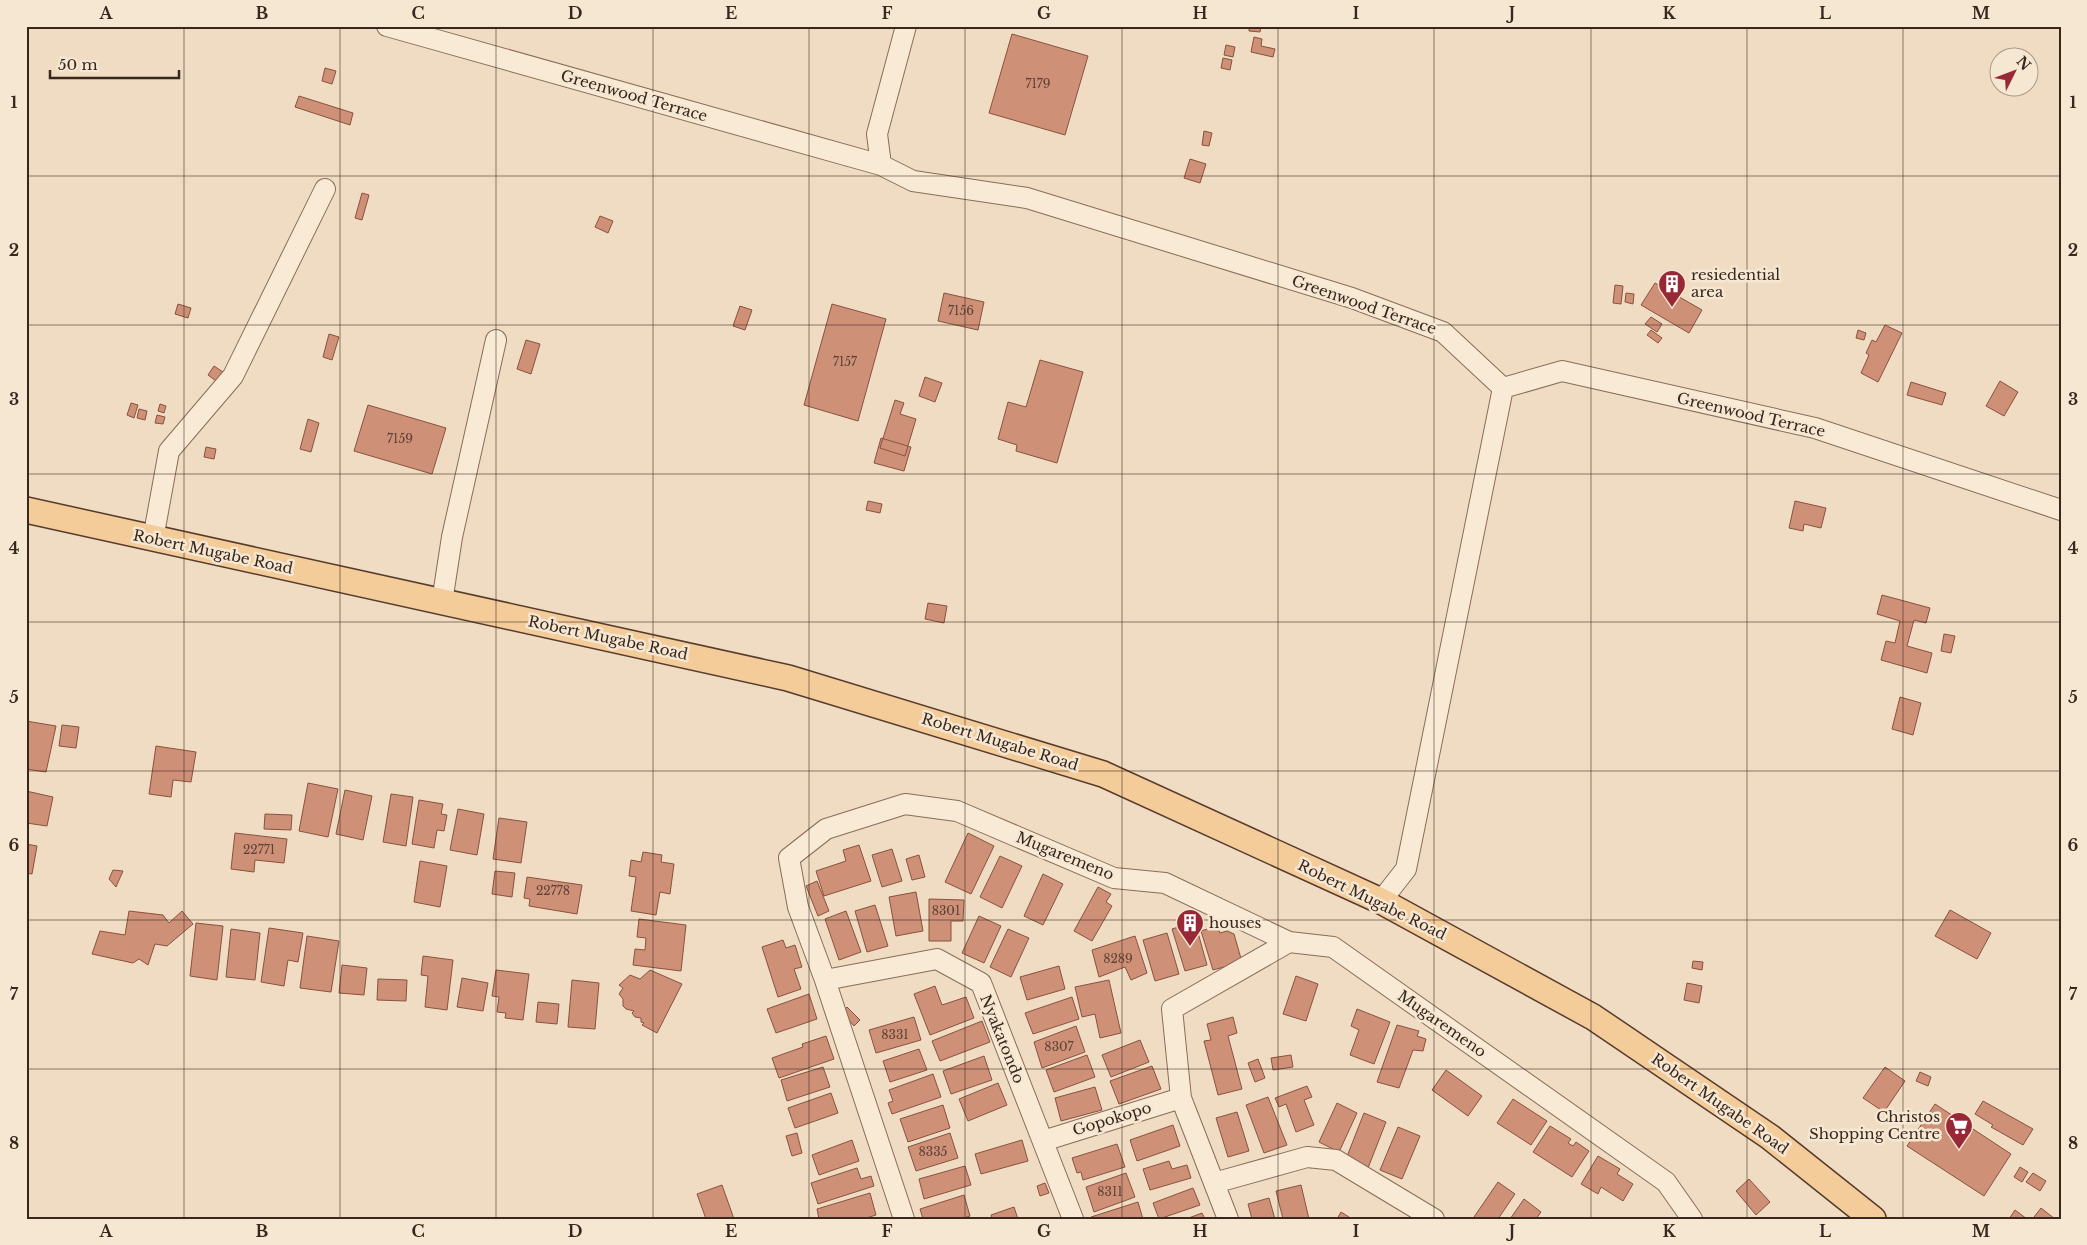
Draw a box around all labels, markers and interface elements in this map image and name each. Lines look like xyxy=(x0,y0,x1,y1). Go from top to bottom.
text: A xyxy=(99,3,114,23)
text: B xyxy=(256,3,269,23)
text: C xyxy=(411,3,425,23)
text: D xyxy=(568,3,582,23)
text: E xyxy=(725,3,737,23)
text: F xyxy=(881,3,893,23)
text: G xyxy=(1037,3,1051,23)
text: H xyxy=(1192,3,1208,23)
text: I xyxy=(1353,3,1360,23)
text: J xyxy=(1506,3,1515,23)
text: K xyxy=(1662,3,1676,23)
text: L xyxy=(1819,3,1831,23)
text: M xyxy=(1972,3,1990,23)
scale bar xyxy=(50,48,179,80)
north arrow xyxy=(1990,48,2040,98)
text: N xyxy=(2013,52,2035,74)
text: 50 m xyxy=(58,55,98,74)
street label: Greenwood Terrace xyxy=(559,65,710,126)
house number: 7179 xyxy=(1025,76,1051,91)
text: 1 xyxy=(11,92,18,112)
text: 1 xyxy=(2070,92,2077,112)
text: 2 xyxy=(9,240,19,260)
text: 2 xyxy=(2068,240,2078,260)
place label: resiedential area xyxy=(1691,265,1780,301)
building icon: resiedential area xyxy=(1657,269,1687,308)
street label: Greenwood Terrace xyxy=(1289,271,1439,338)
house number: 7156 xyxy=(948,303,974,318)
house number: 7157 xyxy=(833,354,858,369)
street label: Greenwood Terrace xyxy=(1675,388,1827,441)
text: 3 xyxy=(9,389,19,409)
text: 3 xyxy=(2068,389,2078,409)
house number: 7159 xyxy=(387,431,413,446)
street label: Robert Mugabe Road xyxy=(131,525,295,578)
text: 4 xyxy=(9,538,19,558)
text: 4 xyxy=(2068,538,2078,558)
street label: Robert Mugabe Road xyxy=(526,611,690,664)
text: 5 xyxy=(9,687,19,707)
text: 5 xyxy=(2068,687,2078,707)
street label: Robert Mugabe Road xyxy=(919,709,1081,774)
street label: Mugaremeno xyxy=(1013,827,1117,884)
text: 6 xyxy=(9,835,20,855)
text: 6 xyxy=(2068,835,2079,855)
house number: 22771 xyxy=(243,842,275,857)
street label: Robert Mugabe Road xyxy=(1295,855,1450,944)
house number: 22778 xyxy=(536,883,570,898)
house number: 8301 xyxy=(932,903,960,918)
building icon: houses xyxy=(1175,908,1205,947)
place label: houses xyxy=(1209,913,1262,932)
house number: 8289 xyxy=(1103,951,1133,966)
text: 7 xyxy=(10,984,19,1004)
text: 7 xyxy=(2069,984,2078,1004)
street label: Mugaremeno xyxy=(1394,986,1490,1061)
street label: Nyakatondo xyxy=(976,992,1029,1086)
house number: 8331 xyxy=(881,1027,909,1042)
house number: 8307 xyxy=(1044,1039,1075,1054)
street label: Robert Mugabe Road xyxy=(1648,1049,1793,1158)
street label: Gopokopo xyxy=(1070,1097,1154,1140)
place label: Christos Shopping Centre xyxy=(1809,1107,1940,1143)
supermarket icon: Christos Shopping Centre xyxy=(1944,1111,1974,1150)
text: 8 xyxy=(9,1133,19,1153)
text: 8 xyxy=(2068,1133,2078,1153)
house number: 8335 xyxy=(919,1144,948,1159)
house number: 8311 xyxy=(1097,1184,1123,1199)
text: A xyxy=(99,1221,114,1241)
text: B xyxy=(256,1221,269,1241)
text: C xyxy=(411,1221,425,1241)
text: D xyxy=(568,1221,582,1241)
text: E xyxy=(725,1221,737,1241)
text: F xyxy=(881,1221,893,1241)
text: G xyxy=(1037,1221,1051,1241)
text: H xyxy=(1192,1221,1208,1241)
text: I xyxy=(1353,1221,1360,1241)
text: J xyxy=(1506,1221,1515,1241)
text: K xyxy=(1662,1221,1676,1241)
text: L xyxy=(1819,1221,1831,1241)
text: M xyxy=(1972,1221,1990,1241)

